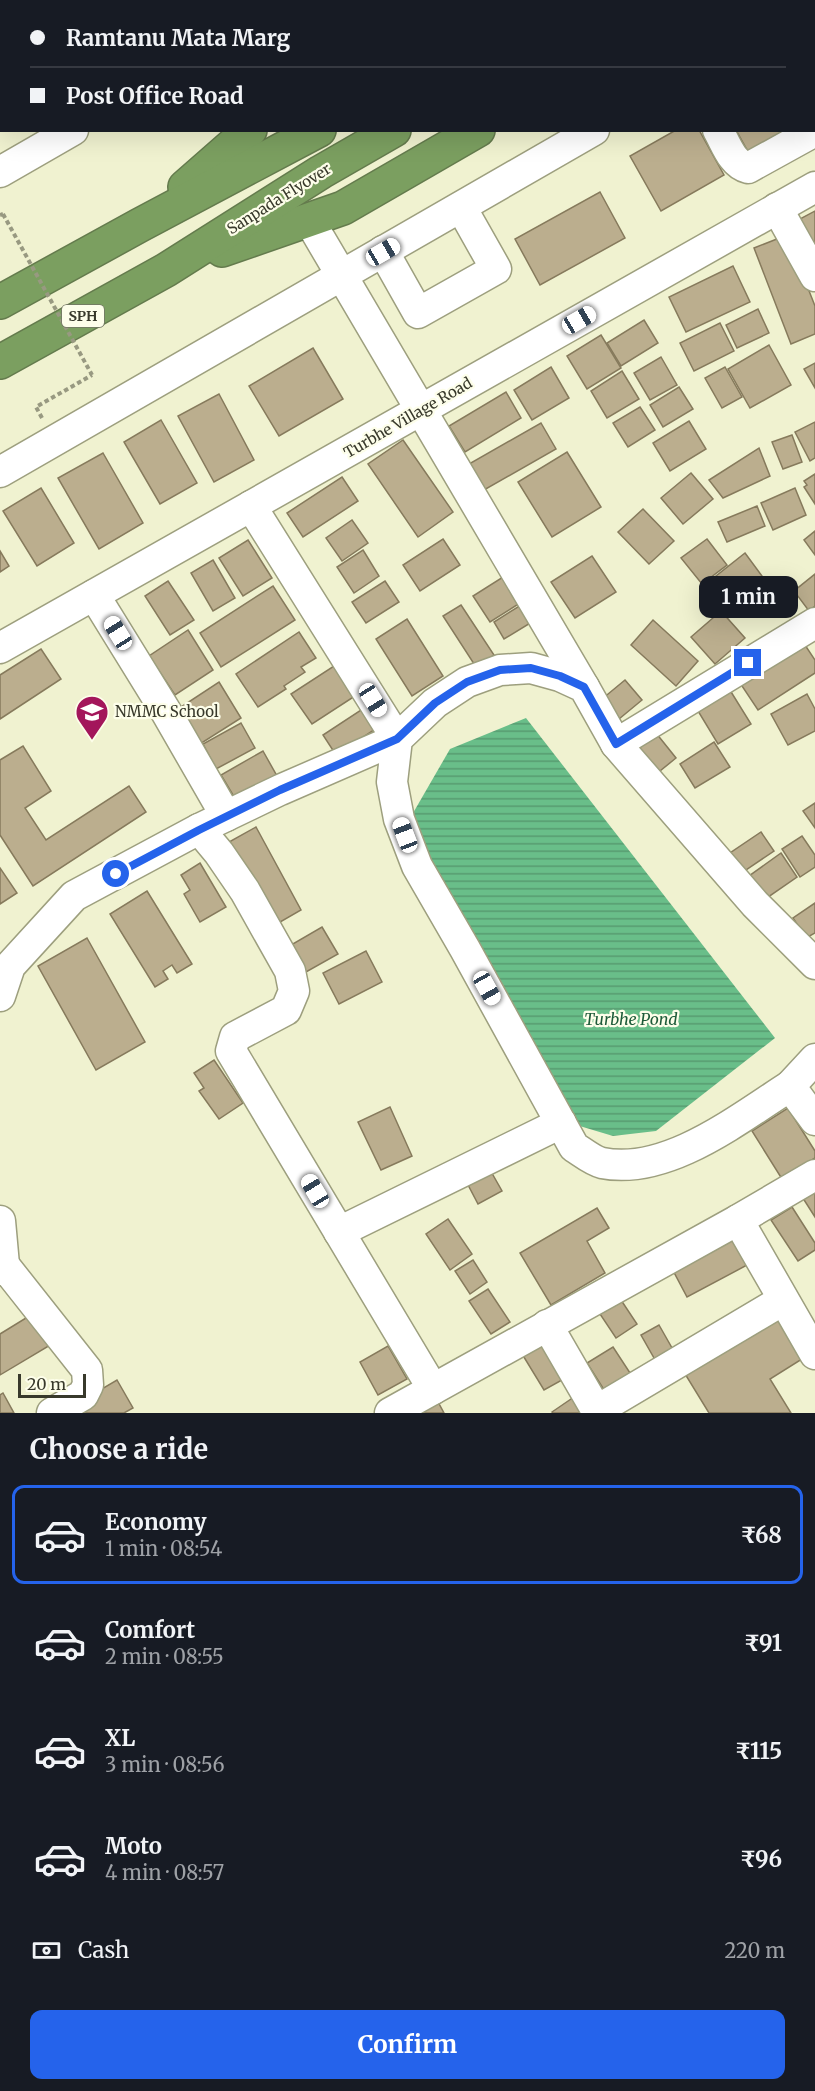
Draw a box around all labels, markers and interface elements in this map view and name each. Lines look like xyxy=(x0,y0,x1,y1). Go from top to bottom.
text: Ramtanu Mata Marg xyxy=(66,24,290,52)
text: Post Office Road xyxy=(66,82,244,110)
street label: Sanpada Flyover xyxy=(223,159,334,238)
car xyxy=(363,235,403,269)
car xyxy=(559,303,599,337)
road number: SPH xyxy=(62,305,104,327)
street label: Turbhe Village Road xyxy=(340,373,475,462)
callout: 1 min xyxy=(698,576,798,618)
text: 1 min xyxy=(721,584,776,609)
car xyxy=(101,613,135,653)
route end xyxy=(734,649,761,676)
car xyxy=(356,680,390,720)
school or university icon: NMMC School xyxy=(74,694,110,741)
place label: NMMC School xyxy=(115,702,219,721)
car xyxy=(390,815,420,855)
route start xyxy=(102,860,129,887)
car xyxy=(470,968,504,1008)
water label: Turbhe Pond xyxy=(584,1009,678,1029)
car xyxy=(298,1171,332,1211)
scale bar xyxy=(18,1371,86,1398)
text: 20 m xyxy=(27,1374,66,1394)
text: Choose a ride xyxy=(30,1432,208,1466)
icon: car xyxy=(33,1508,87,1562)
text: Economy xyxy=(105,1508,206,1536)
text: ₹68 xyxy=(741,1521,782,1549)
text: 1 min · 08:54 xyxy=(105,1536,222,1561)
icon: car xyxy=(33,1616,87,1670)
text: Comfort xyxy=(105,1616,195,1644)
text: ₹91 xyxy=(744,1629,782,1657)
text: 2 min · 08:55 xyxy=(105,1644,224,1669)
icon: car xyxy=(33,1724,87,1778)
text: XL xyxy=(105,1724,135,1752)
text: ₹115 xyxy=(735,1737,782,1765)
text: 3 min · 08:56 xyxy=(105,1752,224,1777)
icon: car xyxy=(33,1832,87,1886)
text: Moto xyxy=(105,1832,162,1860)
text: ₹96 xyxy=(740,1845,782,1873)
text: 4 min · 08:57 xyxy=(105,1860,224,1885)
icon: cash xyxy=(30,1934,63,1967)
text: Cash xyxy=(78,1936,129,1964)
text: 220 m xyxy=(725,1938,785,1963)
button: Confirm xyxy=(30,2010,785,2079)

